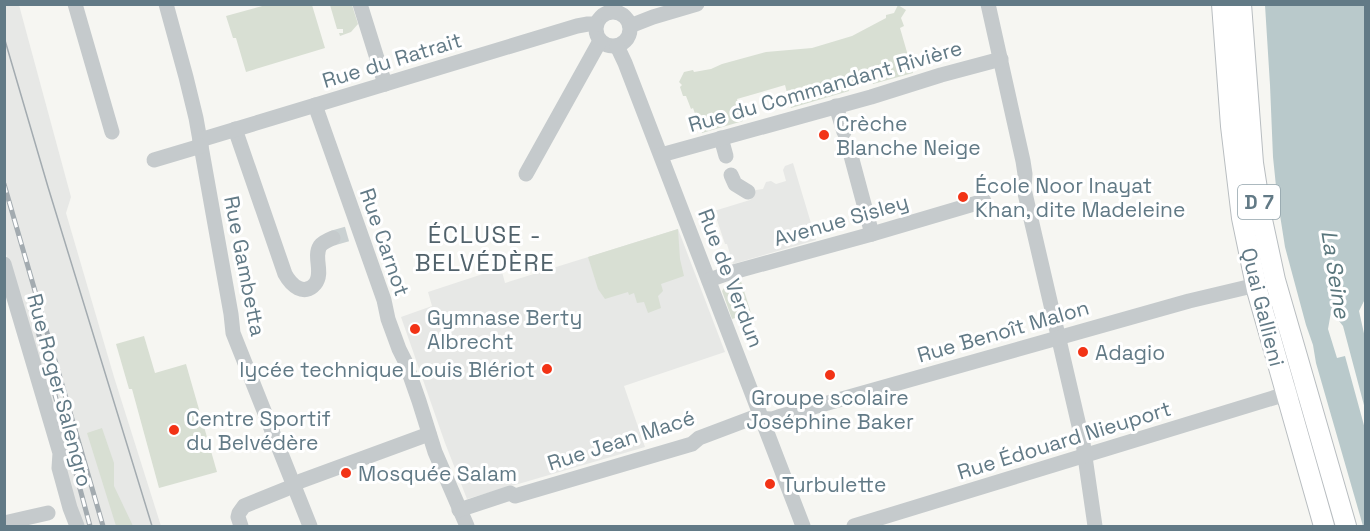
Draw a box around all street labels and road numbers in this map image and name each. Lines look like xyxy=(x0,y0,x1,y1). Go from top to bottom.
street label: Rue du Ratrait xyxy=(319,26,465,94)
street label: Rue du Commandant Rivière xyxy=(685,34,965,138)
street label: Rue Carnot xyxy=(354,184,416,300)
road number: D 7 xyxy=(1238,185,1280,219)
street label: Avenue Sisley xyxy=(770,188,912,252)
street label: Rue Gambetta xyxy=(218,194,272,338)
street label: Rue de Verdun xyxy=(692,205,770,351)
street label: Quai Gallieni xyxy=(1235,245,1291,369)
street label: Rue Roger Salengro xyxy=(21,291,99,489)
street label: Rue Benoît Malon xyxy=(914,294,1092,368)
street label: Rue Édouard Nieuport xyxy=(954,395,1174,485)
street label: Rue Jean Macé xyxy=(544,403,698,477)

